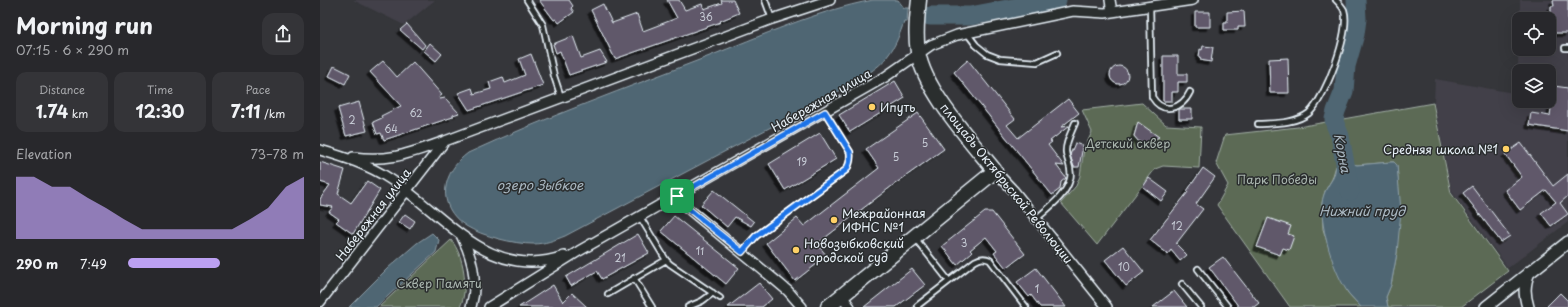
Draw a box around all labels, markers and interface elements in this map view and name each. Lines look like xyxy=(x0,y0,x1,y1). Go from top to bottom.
text: Morning run xyxy=(16,8,153,41)
house number: 36 xyxy=(699,9,713,24)
map controls xyxy=(1512,12,1556,108)
button: locate xyxy=(1512,12,1556,56)
button: share xyxy=(262,13,304,55)
text: 07:15 · 6 × 290 m xyxy=(16,40,129,59)
street label: Набережная улица xyxy=(768,64,875,136)
button: layers xyxy=(1512,64,1556,108)
text: Distance xyxy=(39,81,85,98)
text: Time xyxy=(147,81,173,98)
text: Pace xyxy=(246,81,270,98)
text: 1.74 xyxy=(36,98,68,124)
text: 12:30 xyxy=(136,98,184,124)
text: 7:11 xyxy=(231,98,261,124)
place label: Ипуть xyxy=(880,98,915,116)
street label: площадь Октябрьской Революции xyxy=(936,99,1078,267)
marker: Ипуть xyxy=(867,102,877,112)
text: km xyxy=(68,105,88,122)
text: /km xyxy=(261,105,285,122)
house number: 62 xyxy=(409,105,423,120)
house number: 2 xyxy=(348,112,356,127)
house number: 64 xyxy=(384,121,398,136)
water label: Корна xyxy=(1330,132,1356,175)
park label: Детский сквер xyxy=(1084,134,1171,152)
house number: 5 xyxy=(922,135,928,150)
place label: Средняя школа №1 xyxy=(1383,140,1498,158)
text: Elevation xyxy=(16,144,72,163)
text: 73–78 m xyxy=(250,144,304,163)
marker: Средняя школа №1 xyxy=(1501,144,1511,154)
house number: 5 xyxy=(893,149,899,164)
house number: 19 xyxy=(797,154,807,169)
street label: Набережная улица xyxy=(331,164,415,264)
park label: Парк Победы xyxy=(1237,170,1317,188)
water label: озеро Зыбкое xyxy=(497,175,584,194)
pin xyxy=(660,179,694,213)
icon: arrive xyxy=(666,185,688,207)
water label: Нижний пруд xyxy=(1319,201,1406,220)
place label: Межрайонная ИФНС №1 xyxy=(842,204,926,236)
marker: Межрайонная ИФНС №1 xyxy=(829,215,839,225)
house number: 12 xyxy=(1171,218,1183,233)
place label: Новозыбковский городской суд xyxy=(804,234,904,266)
house number: 3 xyxy=(961,235,967,250)
house number: 11 xyxy=(696,243,704,258)
marker: Новозыбковский городской суд xyxy=(791,245,801,255)
house number: 21 xyxy=(614,250,626,265)
text: 290 m xyxy=(16,254,58,273)
text: 7:49 xyxy=(80,254,107,273)
house number: 10 xyxy=(1118,259,1130,274)
park label: Сквер Памяти xyxy=(396,274,482,292)
house number: 1 xyxy=(1035,281,1039,296)

